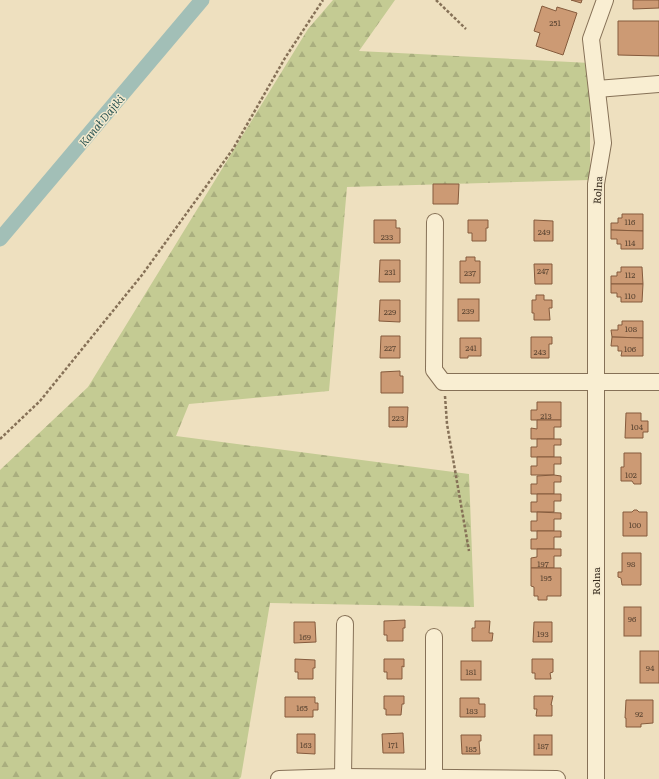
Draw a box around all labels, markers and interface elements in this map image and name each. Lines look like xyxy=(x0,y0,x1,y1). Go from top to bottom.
house number: 251 xyxy=(549,17,561,28)
water label: Kanał Dajtki xyxy=(75,90,128,149)
street label: Rolna xyxy=(589,175,605,204)
house number: 116 xyxy=(625,216,636,227)
house number: 249 xyxy=(538,226,550,237)
house number: 233 xyxy=(381,231,393,242)
house number: 114 xyxy=(625,237,636,248)
house number: 247 xyxy=(537,265,549,276)
house number: 231 xyxy=(384,266,397,277)
house number: 237 xyxy=(464,267,476,278)
house number: 112 xyxy=(625,269,635,280)
house number: 110 xyxy=(624,290,636,301)
house number: 239 xyxy=(462,305,474,316)
house number: 229 xyxy=(384,306,396,317)
house number: 108 xyxy=(625,323,638,334)
house number: 227 xyxy=(384,342,396,353)
house number: 241 xyxy=(465,342,478,353)
house number: 106 xyxy=(624,343,637,354)
house number: 243 xyxy=(534,346,546,357)
house number: 213 xyxy=(540,410,552,421)
house number: 223 xyxy=(392,412,404,423)
house number: 104 xyxy=(631,421,644,432)
house number: 102 xyxy=(625,469,637,480)
house number: 100 xyxy=(629,519,642,530)
house number: 197 xyxy=(537,558,549,569)
house number: 98 xyxy=(627,558,636,569)
street label: Rolna xyxy=(588,566,603,595)
house number: 195 xyxy=(540,572,552,583)
house number: 96 xyxy=(628,613,637,624)
house number: 193 xyxy=(537,628,549,639)
house number: 169 xyxy=(299,631,311,642)
house number: 94 xyxy=(646,662,655,673)
house number: 181 xyxy=(466,666,477,677)
house number: 165 xyxy=(296,702,308,713)
house number: 183 xyxy=(466,705,478,716)
house number: 92 xyxy=(635,708,643,719)
house number: 163 xyxy=(300,739,312,750)
house number: 171 xyxy=(388,739,399,750)
house number: 187 xyxy=(537,740,549,751)
house number: 185 xyxy=(465,743,477,754)

